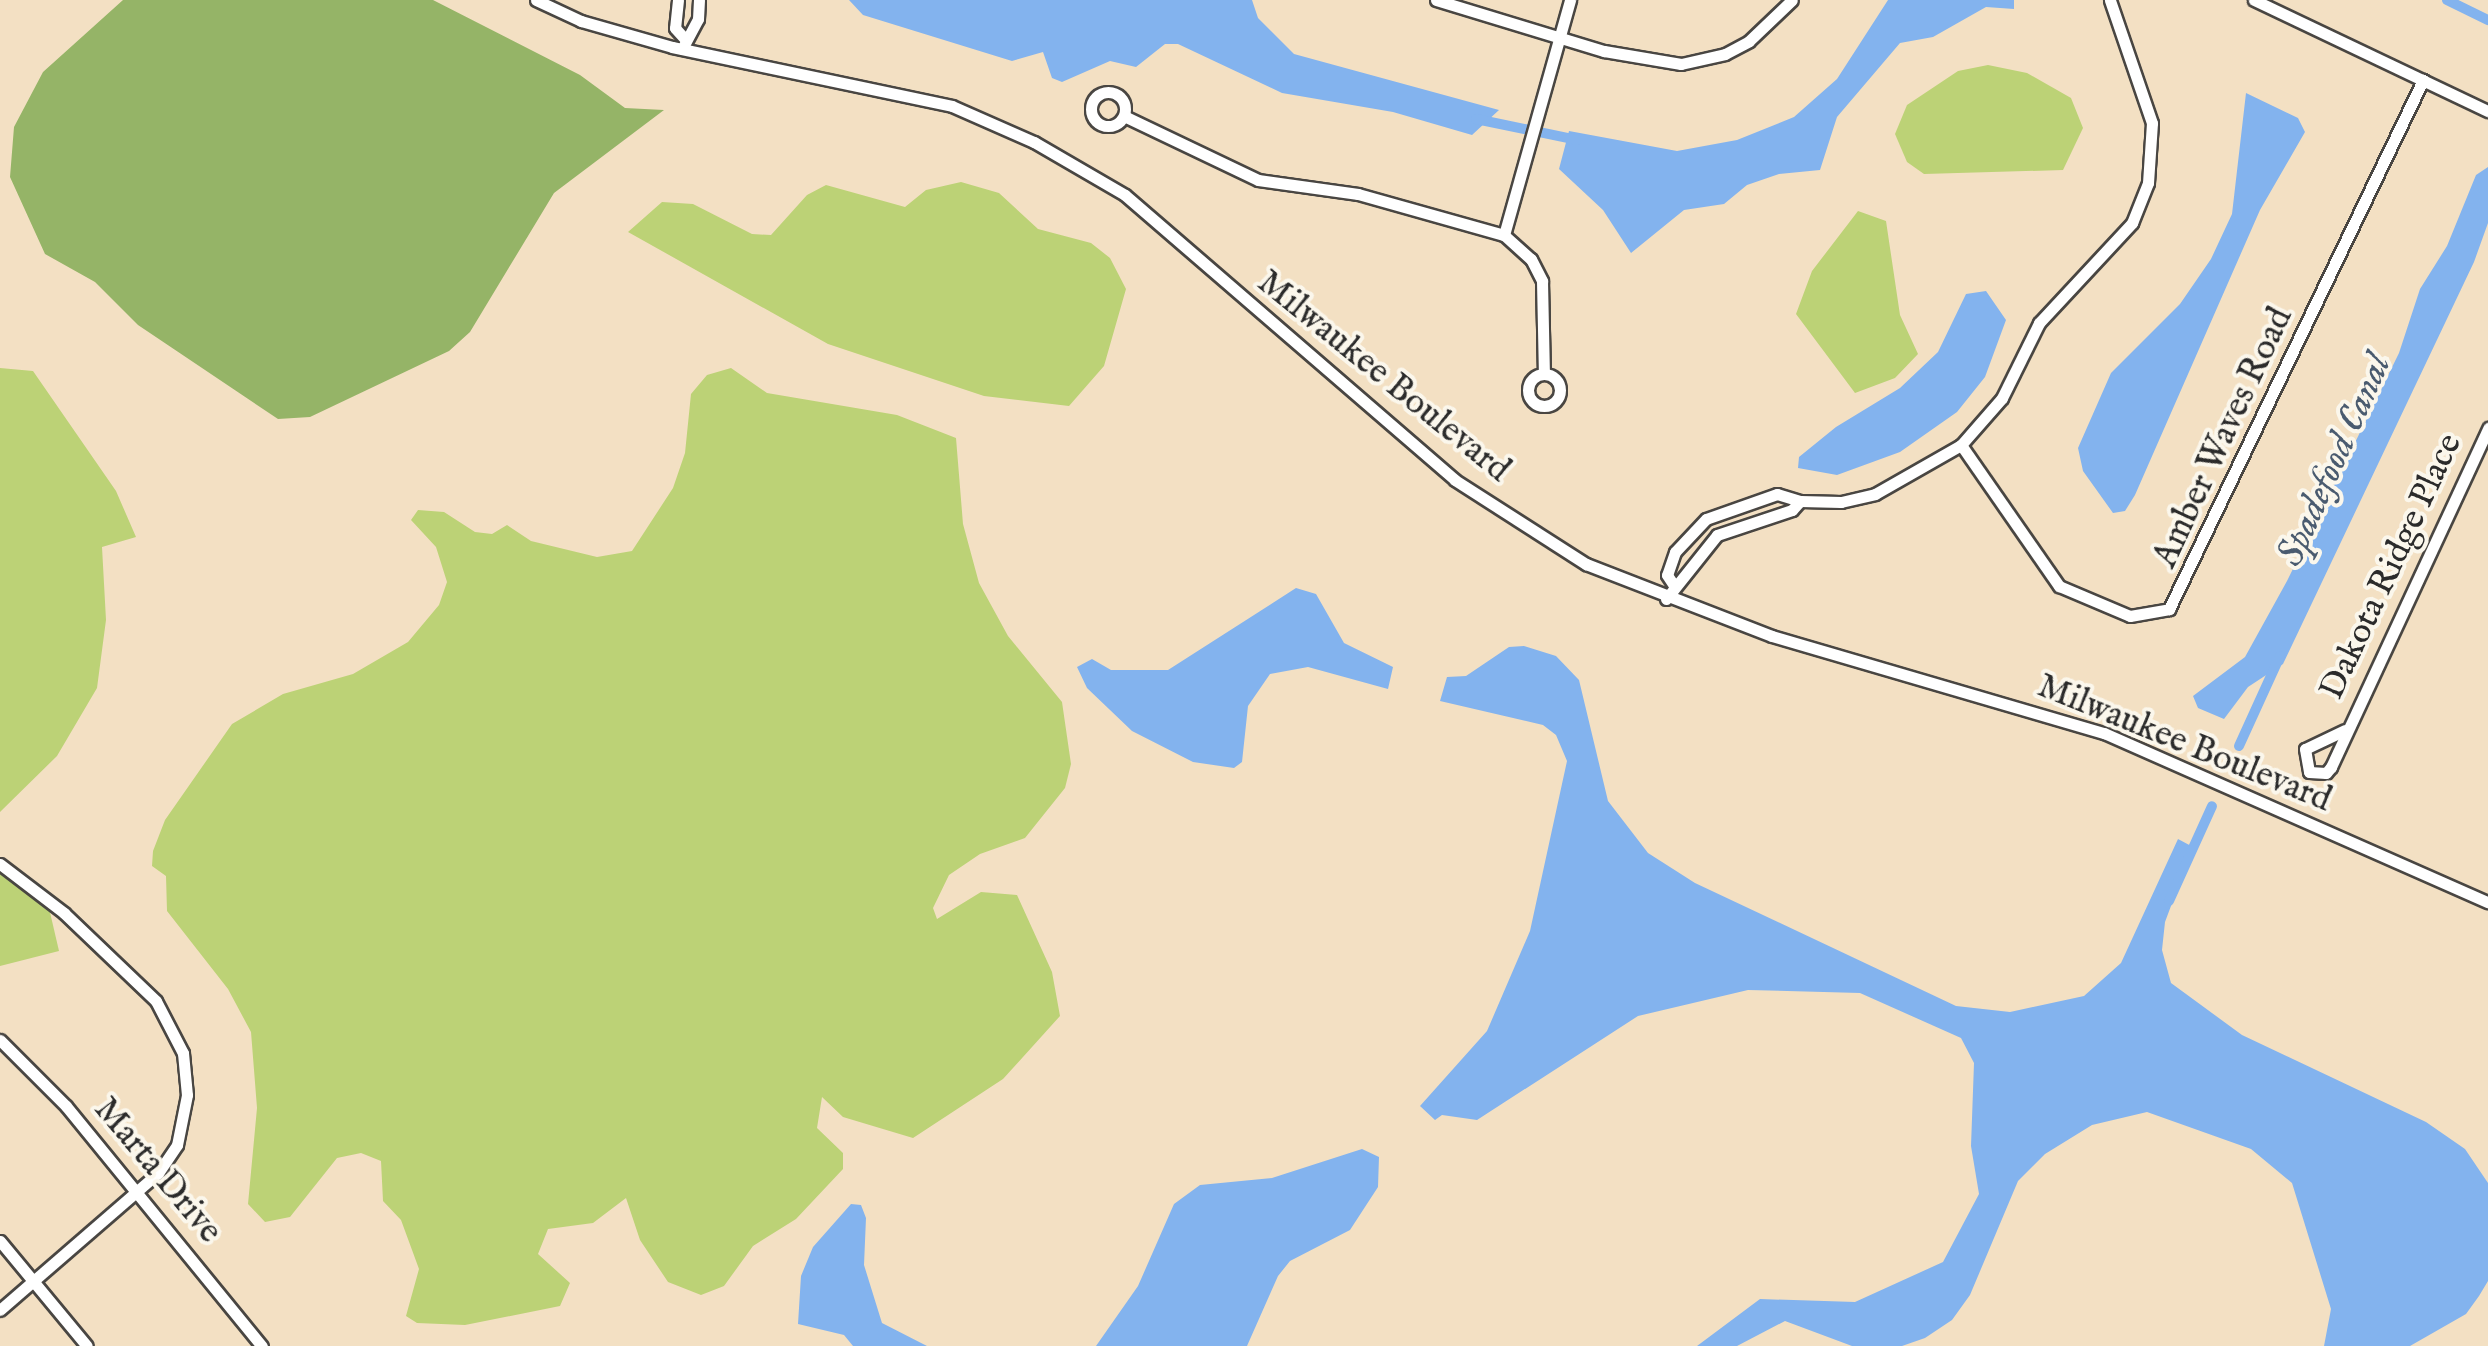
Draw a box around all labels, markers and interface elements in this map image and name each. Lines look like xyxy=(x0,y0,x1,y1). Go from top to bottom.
street label: Milwaukee Boulevard xyxy=(1248,262,1518,492)
street label: Amber Waves Road xyxy=(2145,301,2303,575)
water label: Spadefood Canal xyxy=(2269,348,2403,574)
street label: Dakota Ridge Place xyxy=(2312,427,2472,707)
street label: Milwaukee Boulevard xyxy=(2031,666,2337,822)
street label: Marta Drive xyxy=(84,1090,230,1252)

